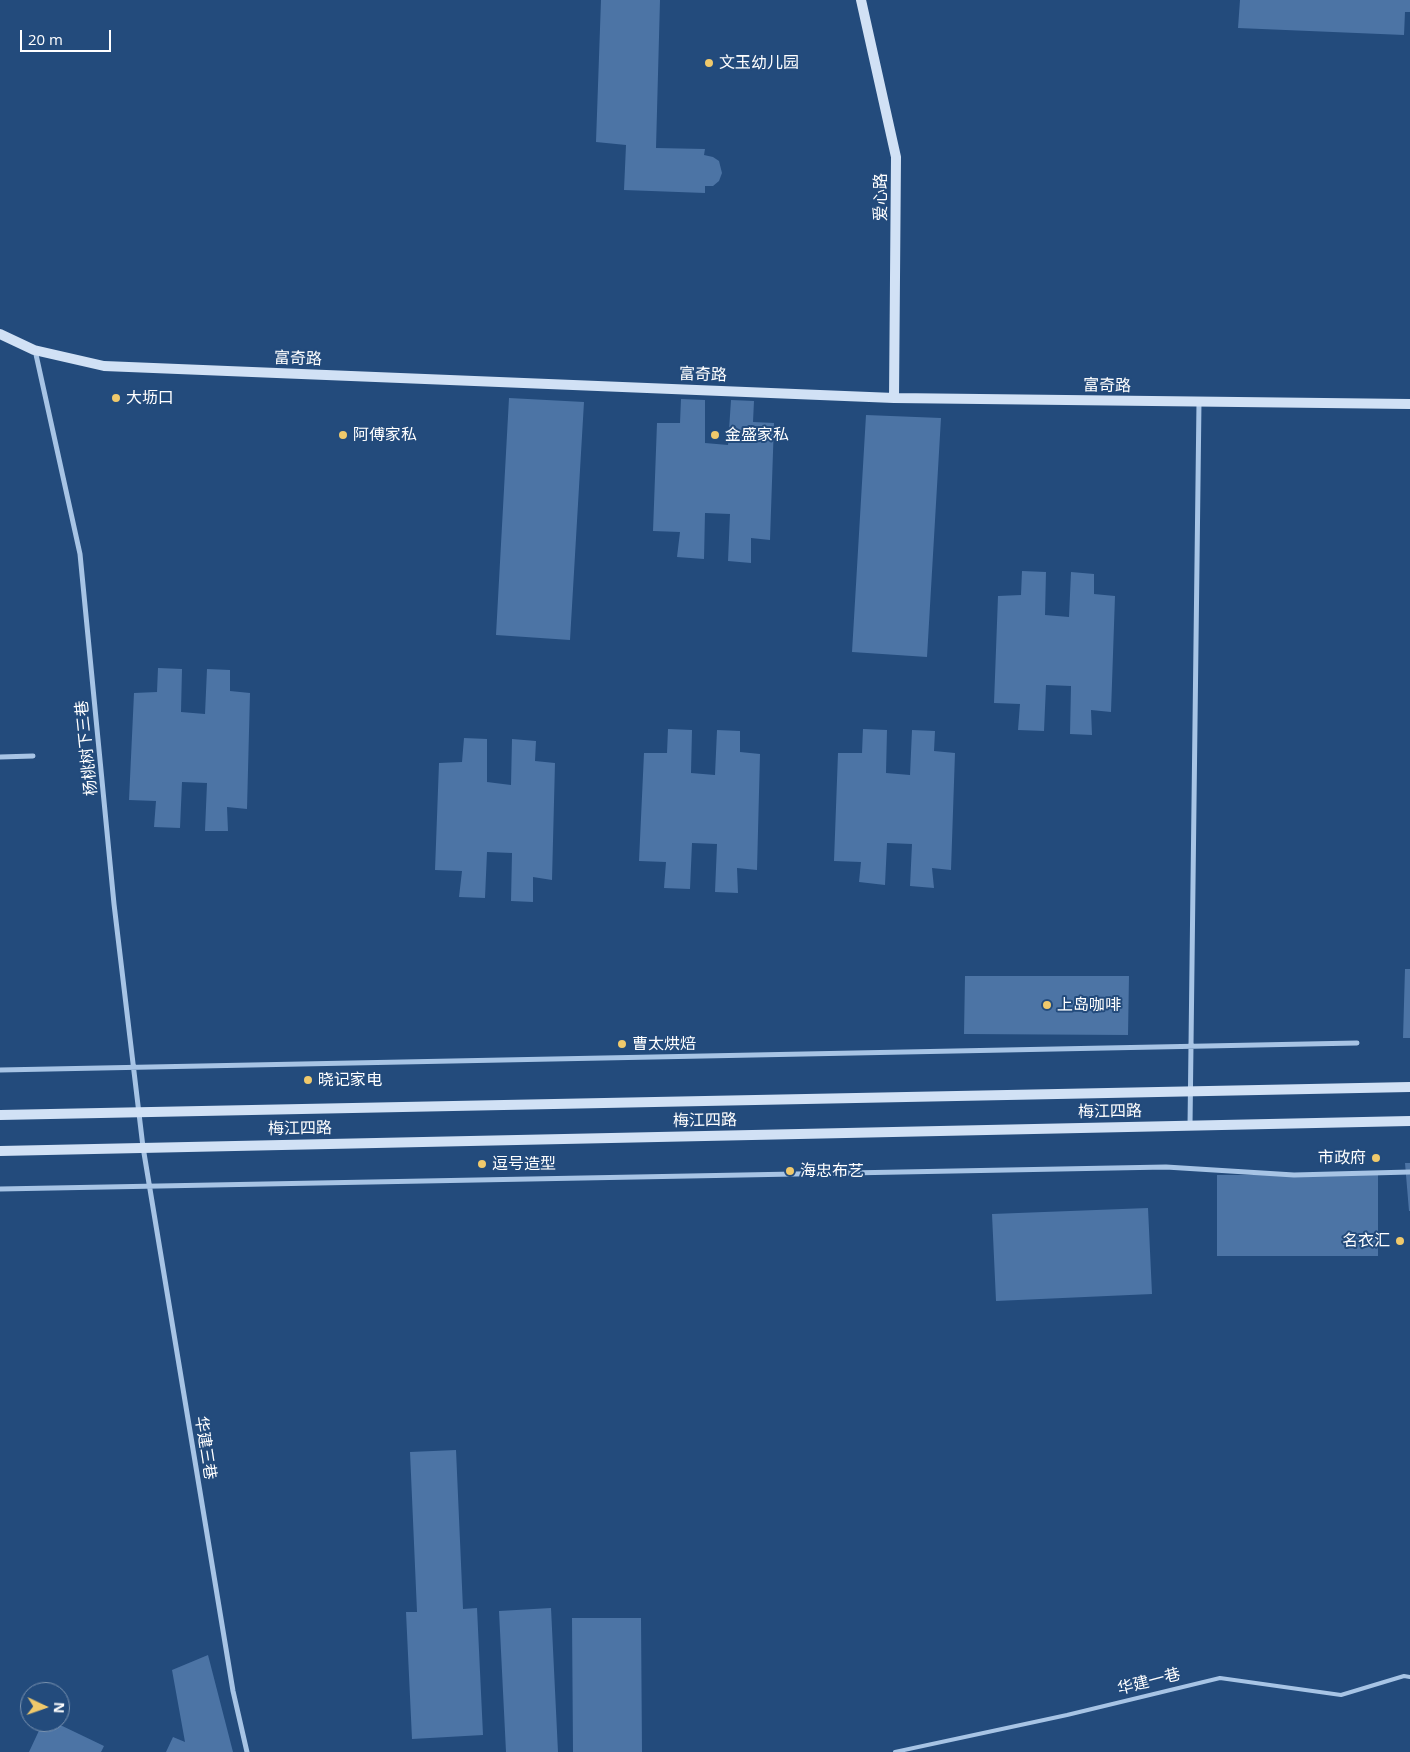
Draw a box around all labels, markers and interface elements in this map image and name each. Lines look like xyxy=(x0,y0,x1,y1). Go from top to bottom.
scale bar xyxy=(22,20,114,52)
text: 20 m xyxy=(28,29,63,49)
place label: 文玉幼儿园 xyxy=(719,53,799,73)
marker: 文玉幼儿园 xyxy=(703,57,715,69)
street label: 爱心路 xyxy=(871,173,891,221)
street label: 富奇路 xyxy=(274,349,322,369)
street label: 富奇路 xyxy=(679,365,727,385)
street label: 富奇路 xyxy=(1083,376,1131,396)
place label: 大坜口 xyxy=(126,388,174,408)
marker: 大坜口 xyxy=(110,392,122,404)
place label: 阿傅家私 xyxy=(353,425,417,445)
place label: 金盛家私 xyxy=(725,425,789,445)
marker: 阿傅家私 xyxy=(337,429,349,441)
marker: 金盛家私 xyxy=(709,429,721,441)
street label: 杨桃树下三巷 xyxy=(72,699,102,797)
place label: 上岛咖啡 xyxy=(1057,995,1121,1015)
marker: 上岛咖啡 xyxy=(1041,999,1053,1011)
place label: 曹太烘焙 xyxy=(632,1034,696,1054)
marker: 曹太烘焙 xyxy=(616,1038,628,1050)
place label: 晓记家电 xyxy=(318,1070,382,1090)
marker: 晓记家电 xyxy=(302,1074,314,1086)
street label: 梅江四路 xyxy=(1078,1102,1142,1122)
street label: 梅江四路 xyxy=(673,1111,737,1131)
street label: 梅江四路 xyxy=(268,1119,332,1139)
place label: 市政府 xyxy=(1318,1148,1366,1168)
marker: 市政府 xyxy=(1370,1152,1382,1164)
place label: 逗号造型 xyxy=(492,1154,556,1174)
marker: 逗号造型 xyxy=(476,1158,488,1170)
place label: 海忠布艺 xyxy=(800,1161,864,1181)
marker: 海忠布艺 xyxy=(784,1165,796,1177)
place label: 名衣汇 xyxy=(1342,1231,1390,1251)
marker: 名衣汇 xyxy=(1394,1235,1406,1247)
street label: 华建三巷 xyxy=(191,1415,219,1481)
street label: 华建一巷 xyxy=(1116,1665,1182,1699)
north arrow xyxy=(20,1682,70,1732)
text: N xyxy=(50,1702,69,1714)

